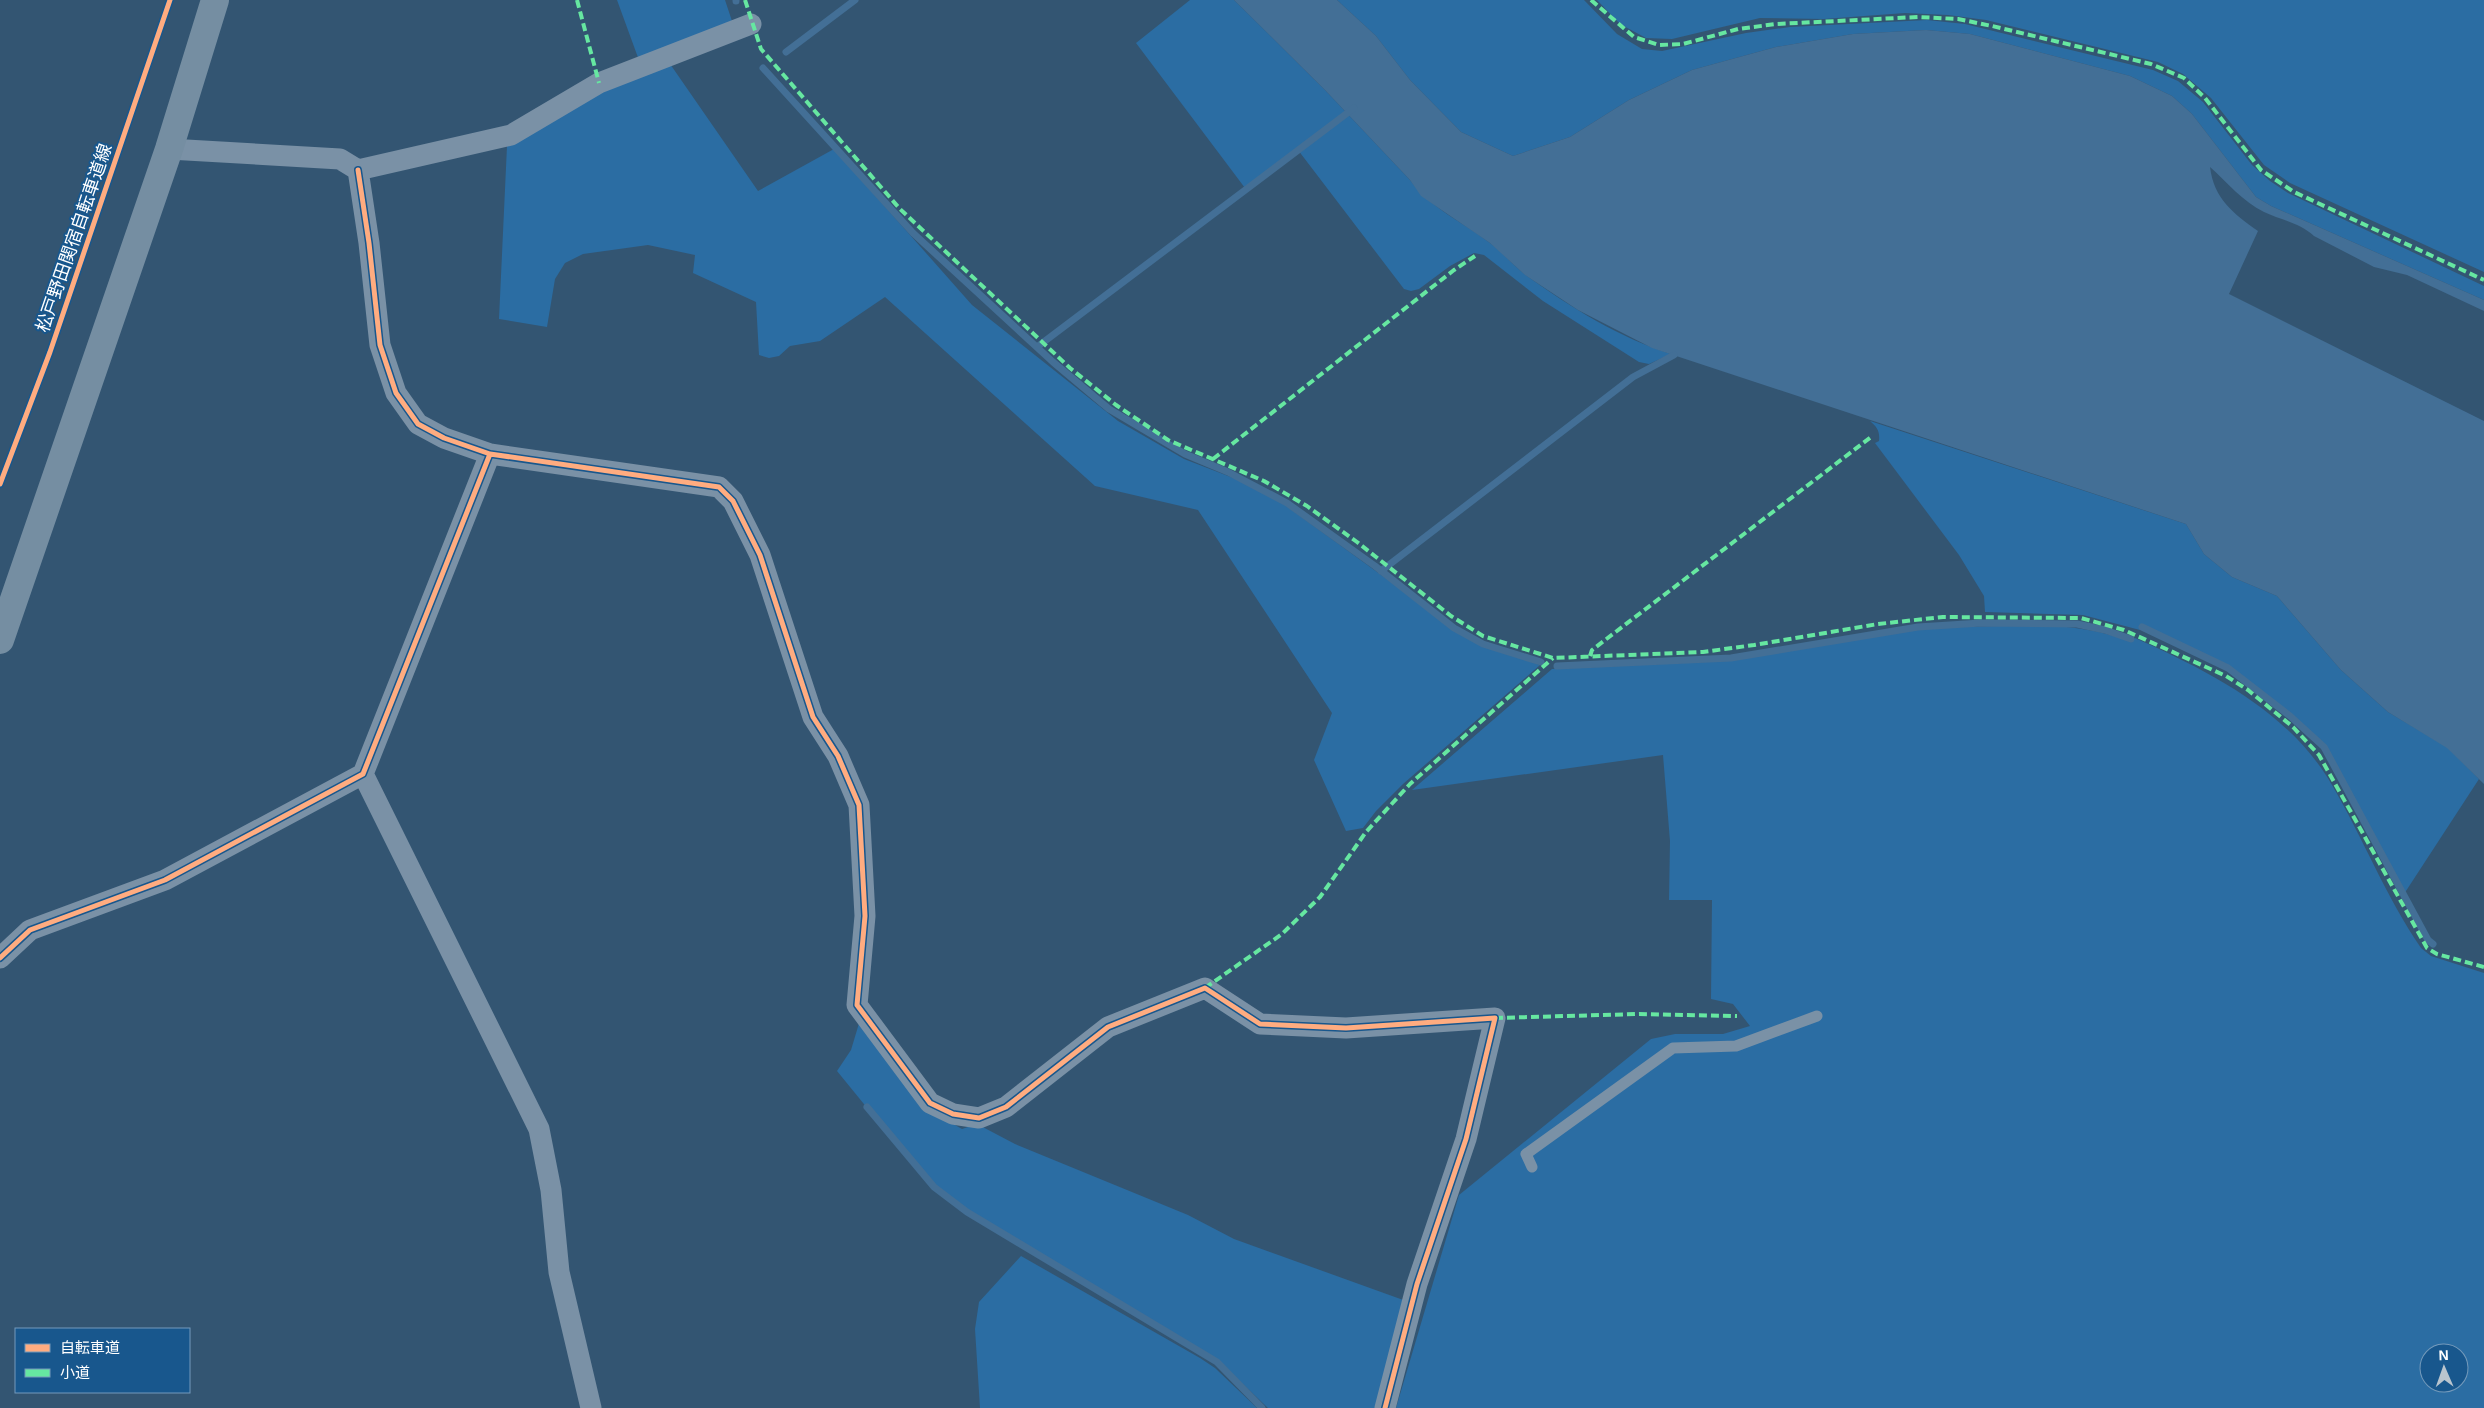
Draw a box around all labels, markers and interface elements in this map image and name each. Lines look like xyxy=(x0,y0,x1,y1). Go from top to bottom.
street label: 松戸野田関宿自転車道線 xyxy=(32,141,116,335)
legend xyxy=(15,1328,190,1393)
text: 自転車道 xyxy=(60,1339,120,1356)
north arrow xyxy=(2419,1343,2469,1393)
text: N xyxy=(2438,1347,2449,1363)
text: 小道 xyxy=(60,1364,90,1381)

